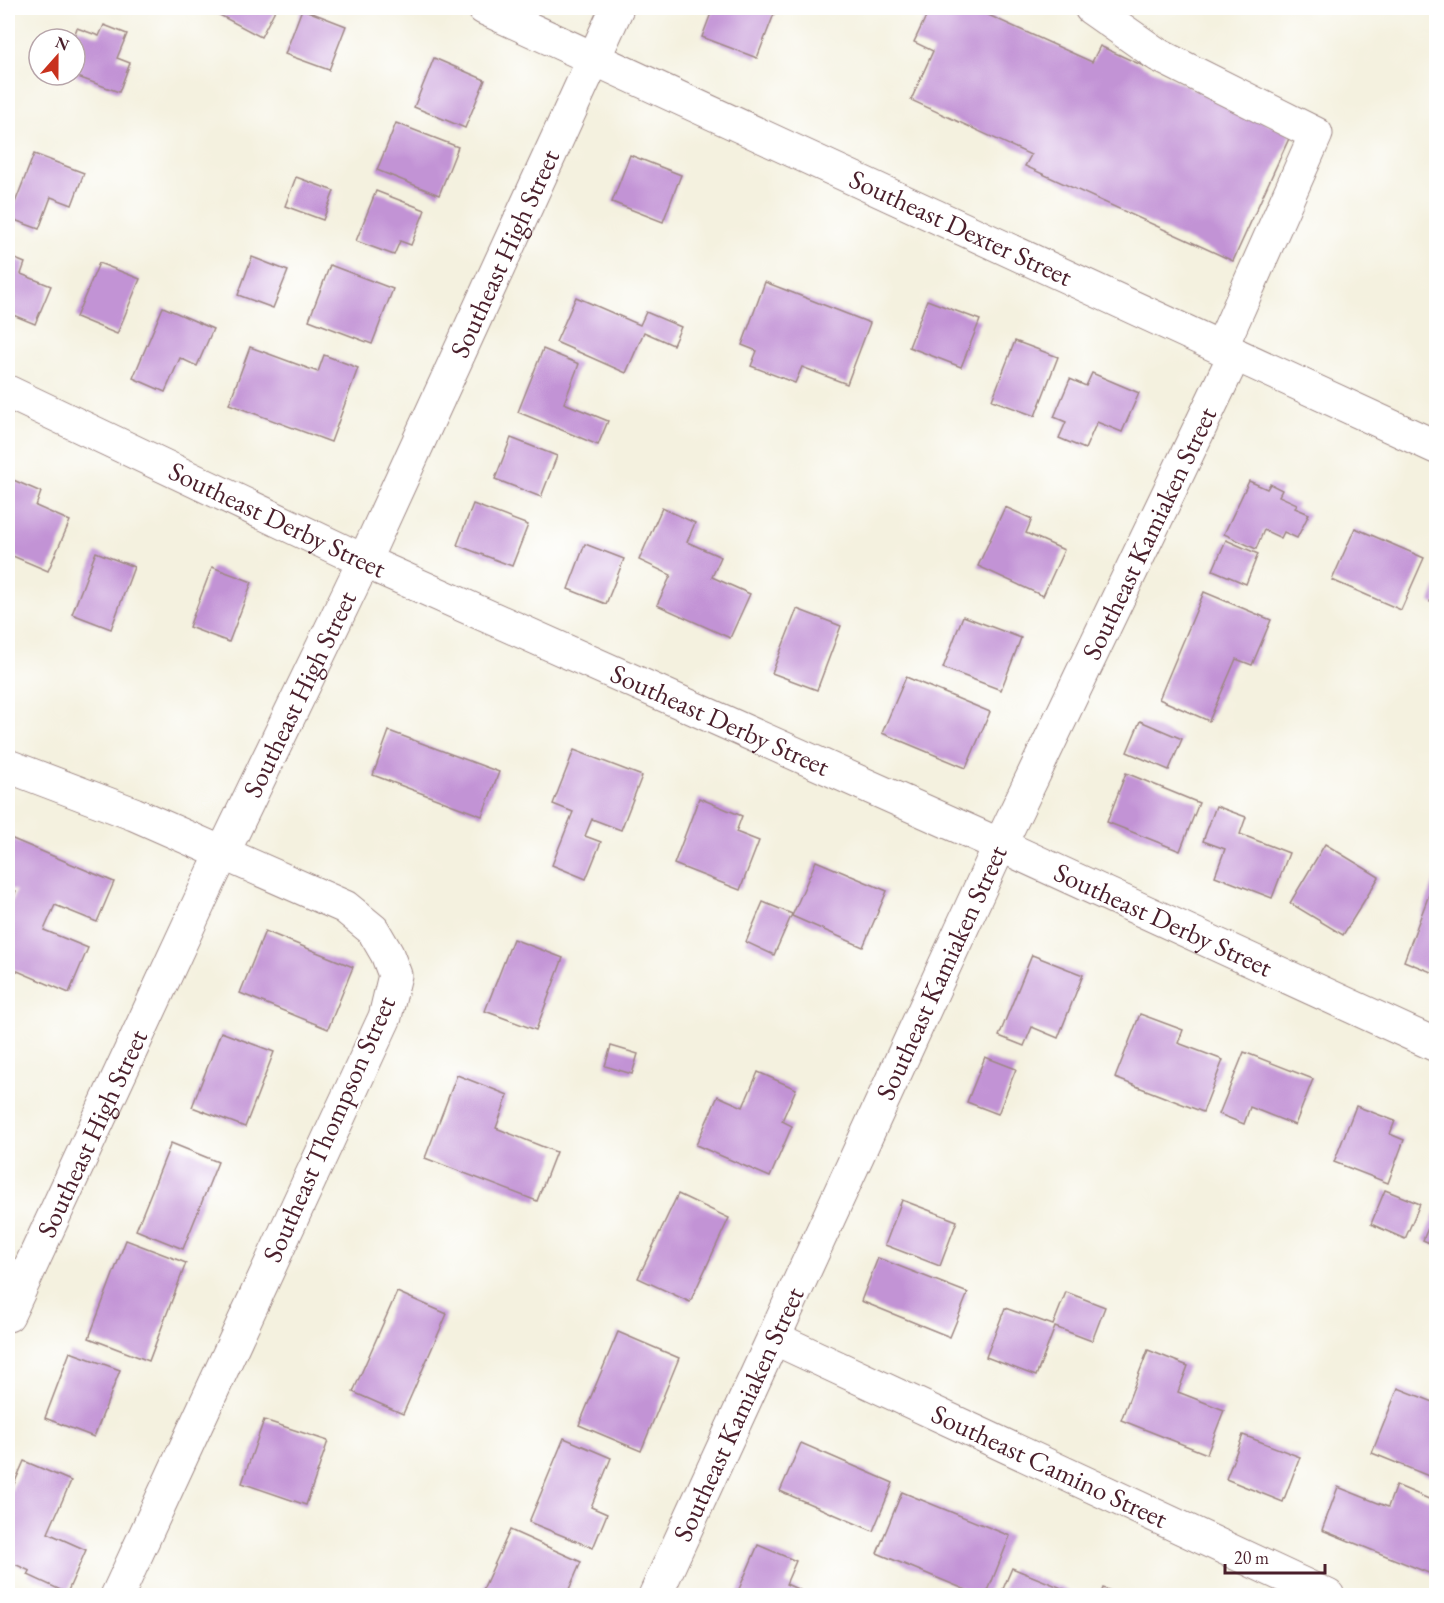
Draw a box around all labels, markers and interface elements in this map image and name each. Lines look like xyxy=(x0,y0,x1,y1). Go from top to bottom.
north arrow xyxy=(27,27,87,87)
text: N xyxy=(52,31,72,56)
street label: Southeast High Street xyxy=(441,143,567,363)
street label: Southeast Dexter Street xyxy=(844,161,1078,294)
street label: Southeast Kamiaken Street xyxy=(1073,400,1224,665)
street label: Southeast Derby Street xyxy=(163,453,392,586)
street label: Southeast High Street xyxy=(234,584,364,803)
street label: Southeast Derby Street xyxy=(605,655,836,784)
street label: Southeast Kamiaken Street xyxy=(867,839,1015,1105)
street label: Southeast Derby Street xyxy=(1049,854,1278,985)
street label: Southeast Thompson Street xyxy=(254,990,403,1267)
street label: Southeast High Street xyxy=(28,1023,155,1243)
street label: Southeast Kamiaken Street xyxy=(664,1281,812,1547)
street label: Southeast Camino Street xyxy=(926,1396,1174,1536)
scale bar xyxy=(1225,1537,1326,1575)
text: 20 m xyxy=(1234,1546,1269,1569)

